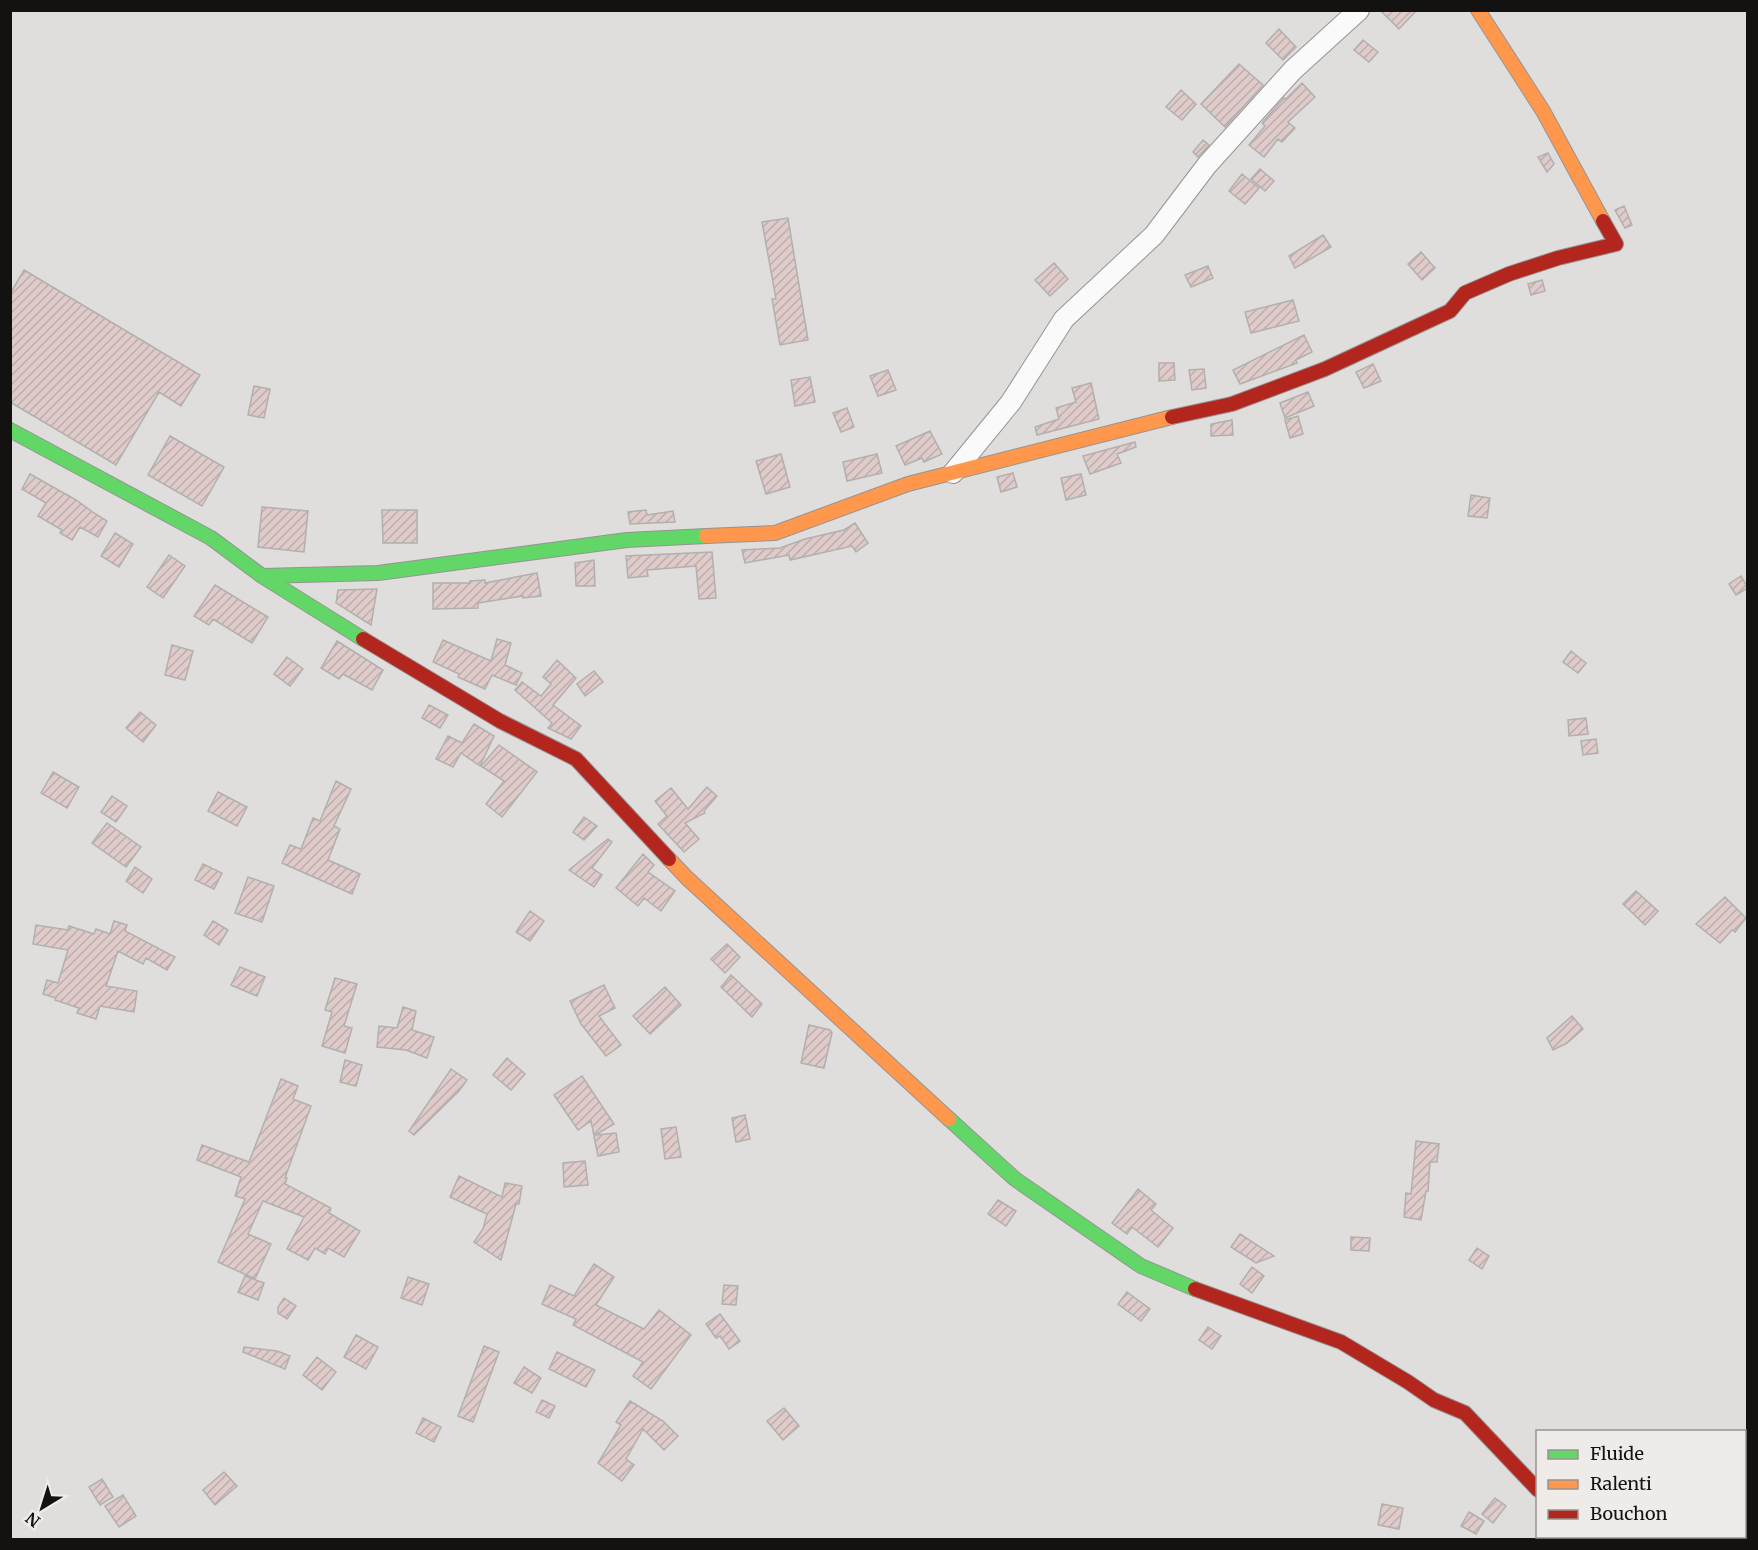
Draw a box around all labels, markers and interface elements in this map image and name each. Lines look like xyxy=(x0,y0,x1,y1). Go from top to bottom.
legend xyxy=(1536,1430,1746,1538)
text: Fluide xyxy=(1590,1442,1644,1465)
text: Ralenti xyxy=(1590,1472,1652,1495)
north arrow xyxy=(12,1478,72,1538)
text: Bouchon xyxy=(1590,1502,1667,1525)
text: N xyxy=(21,1508,44,1532)

